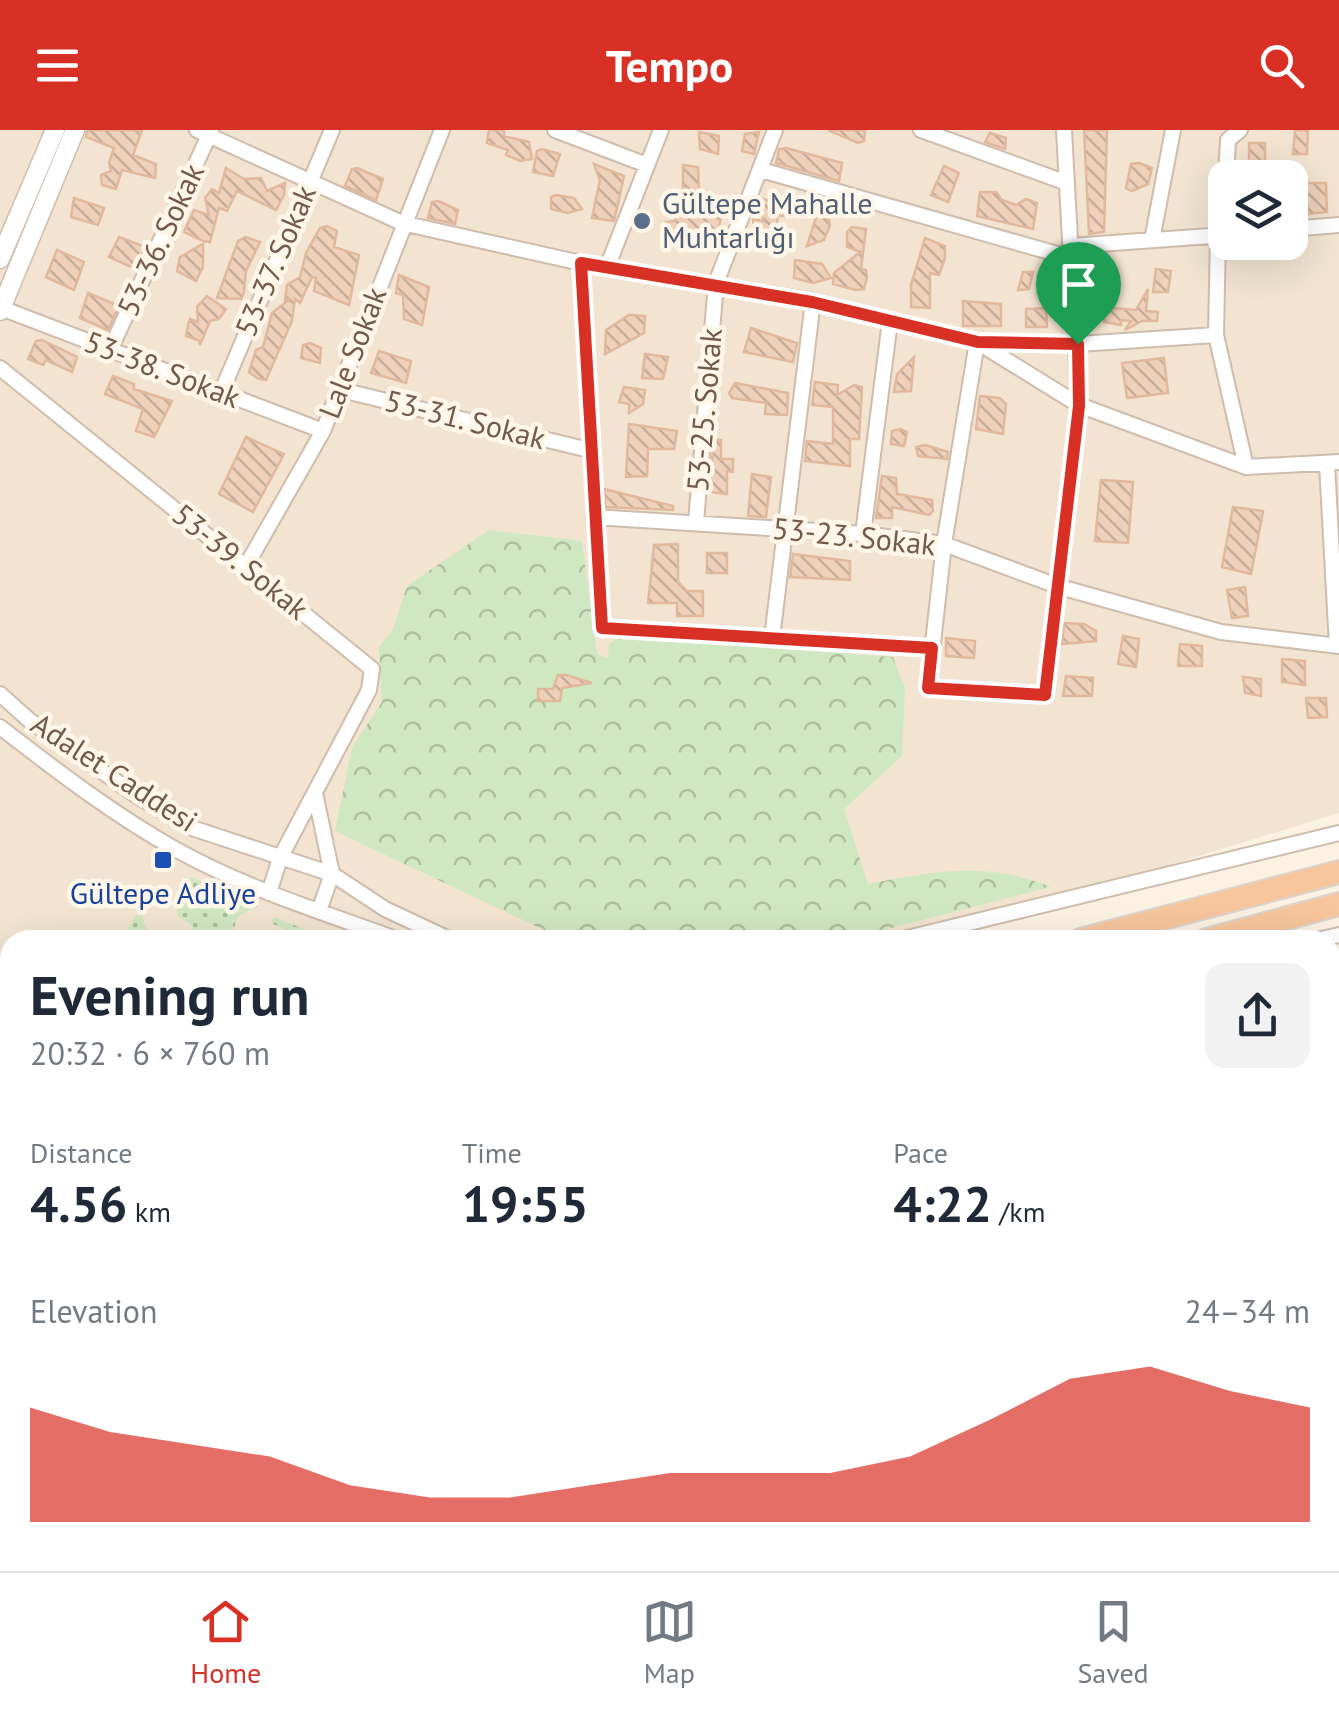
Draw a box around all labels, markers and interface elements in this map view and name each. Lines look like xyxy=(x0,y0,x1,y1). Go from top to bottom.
text: Tempo xyxy=(606,36,733,94)
icon: menu xyxy=(30,38,85,93)
icon: search xyxy=(1254,38,1309,93)
street label: 53-36. Sokak xyxy=(107,156,212,322)
map controls xyxy=(1208,160,1308,260)
button: layers xyxy=(1208,160,1308,260)
street label: 53-37. Sokak xyxy=(225,178,324,342)
place label: Gültepe Mahalle Muhtarlığı xyxy=(662,183,873,256)
marker: Gültepe Mahalle Muhtarlığı xyxy=(631,210,653,232)
pin xyxy=(1036,242,1121,345)
icon: arrive xyxy=(1051,257,1106,312)
street label: Lale Sokak xyxy=(309,281,395,424)
street label: 53-38. Sokak xyxy=(79,321,247,416)
street label: 53-25. Sokak xyxy=(677,326,730,493)
street label: 53-31. Sokak xyxy=(381,380,550,457)
street label: 53-39. Sokak xyxy=(165,494,317,628)
street label: 53-23. Sokak xyxy=(771,508,938,564)
street label: Adalet Caddesi xyxy=(24,704,205,840)
marker: Gültepe Adliye xyxy=(152,849,174,871)
place label: Gültepe Adliye xyxy=(70,873,256,912)
text: Evening run xyxy=(30,959,310,1030)
button: share xyxy=(1205,963,1310,1068)
text: 20:32 · 6 × 760 m xyxy=(30,1032,270,1074)
text: Distance xyxy=(30,1134,133,1171)
text: Time xyxy=(462,1134,522,1171)
text: Pace xyxy=(893,1134,948,1171)
text: 4.56 xyxy=(30,1171,127,1236)
text: 19:55 xyxy=(462,1171,589,1236)
text: 4:22 xyxy=(893,1171,992,1236)
text: km xyxy=(127,1193,171,1230)
text: /km xyxy=(992,1193,1045,1230)
text: Elevation xyxy=(30,1290,157,1332)
text: 24–34 m xyxy=(1185,1290,1310,1332)
tab: Home xyxy=(190,1594,261,1691)
tab: Map xyxy=(642,1594,697,1691)
tab: Saved xyxy=(1077,1594,1149,1691)

